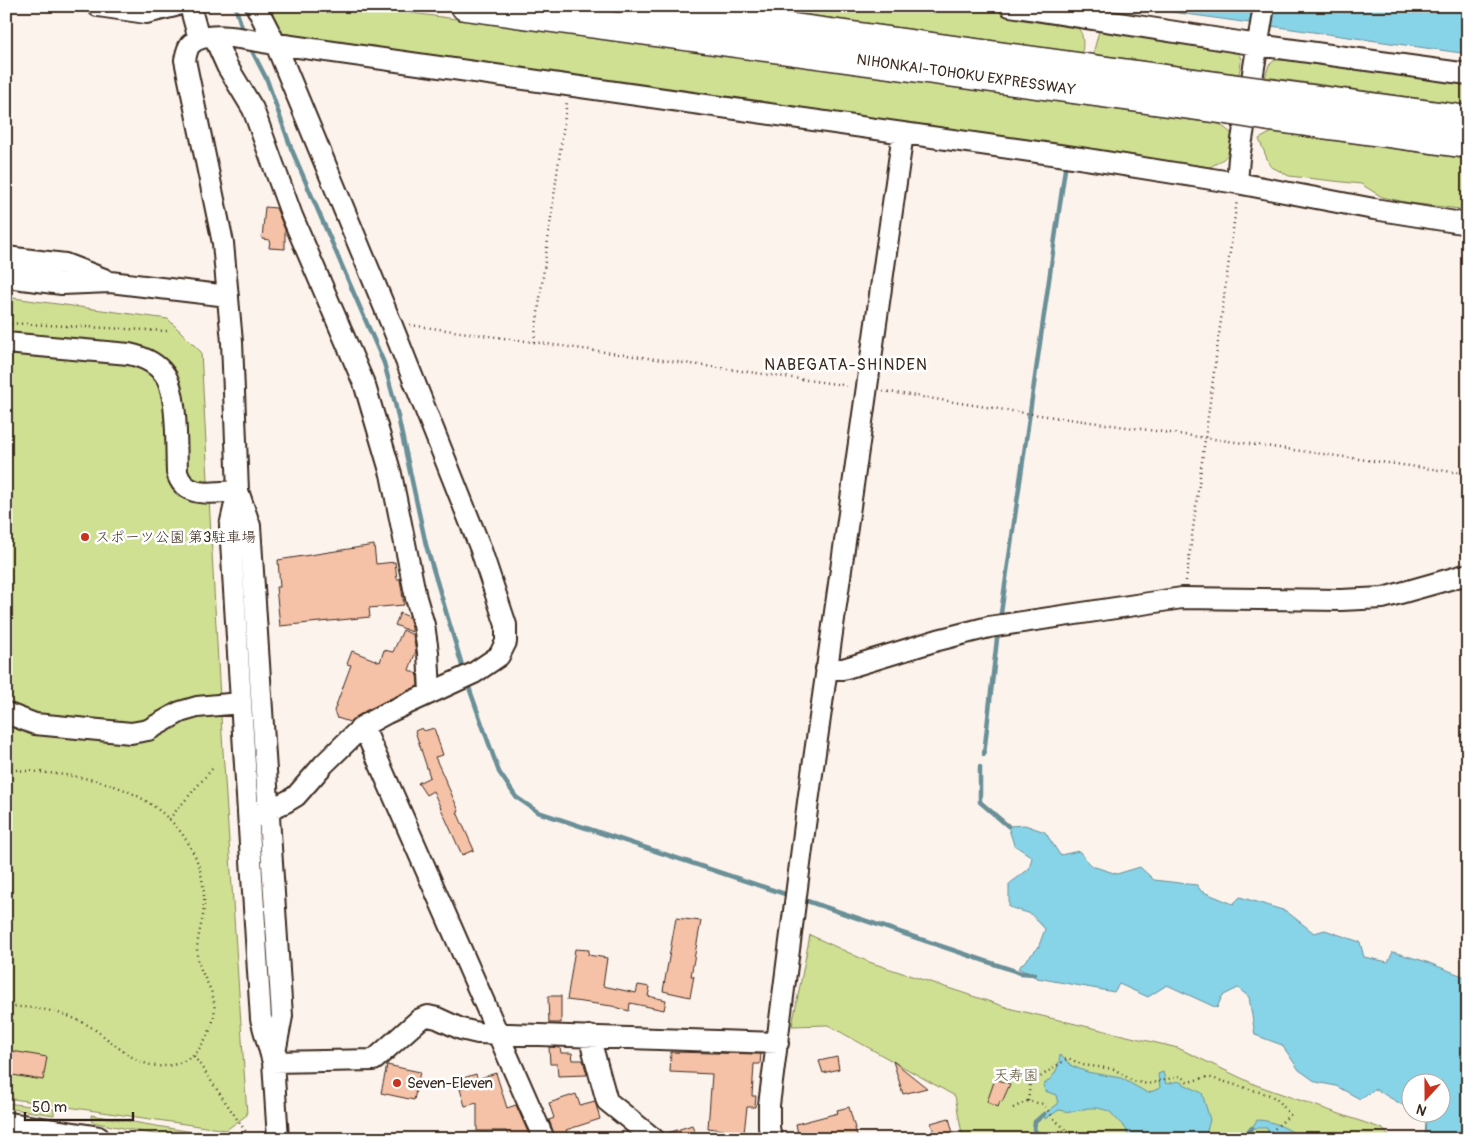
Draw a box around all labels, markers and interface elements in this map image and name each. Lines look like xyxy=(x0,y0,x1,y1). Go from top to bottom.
street label: NIHONKAI-TOHOKU EXPRESSWAY xyxy=(855,50,1077,100)
district label: NABEGATA-SHINDEN xyxy=(764,355,928,375)
place label: スポーツ公園 第3駐車場 xyxy=(95,528,256,547)
marker: スポーツ公園 第3駐車場 xyxy=(79,531,91,543)
park label: 天寿園 xyxy=(993,1066,1039,1085)
north arrow xyxy=(1402,1072,1452,1122)
place label: Seven-Eleven xyxy=(407,1074,493,1093)
marker: Seven-Eleven xyxy=(391,1077,403,1089)
scale bar xyxy=(25,1090,132,1122)
text: 50 m xyxy=(32,1098,67,1117)
text: N xyxy=(1414,1100,1429,1119)

